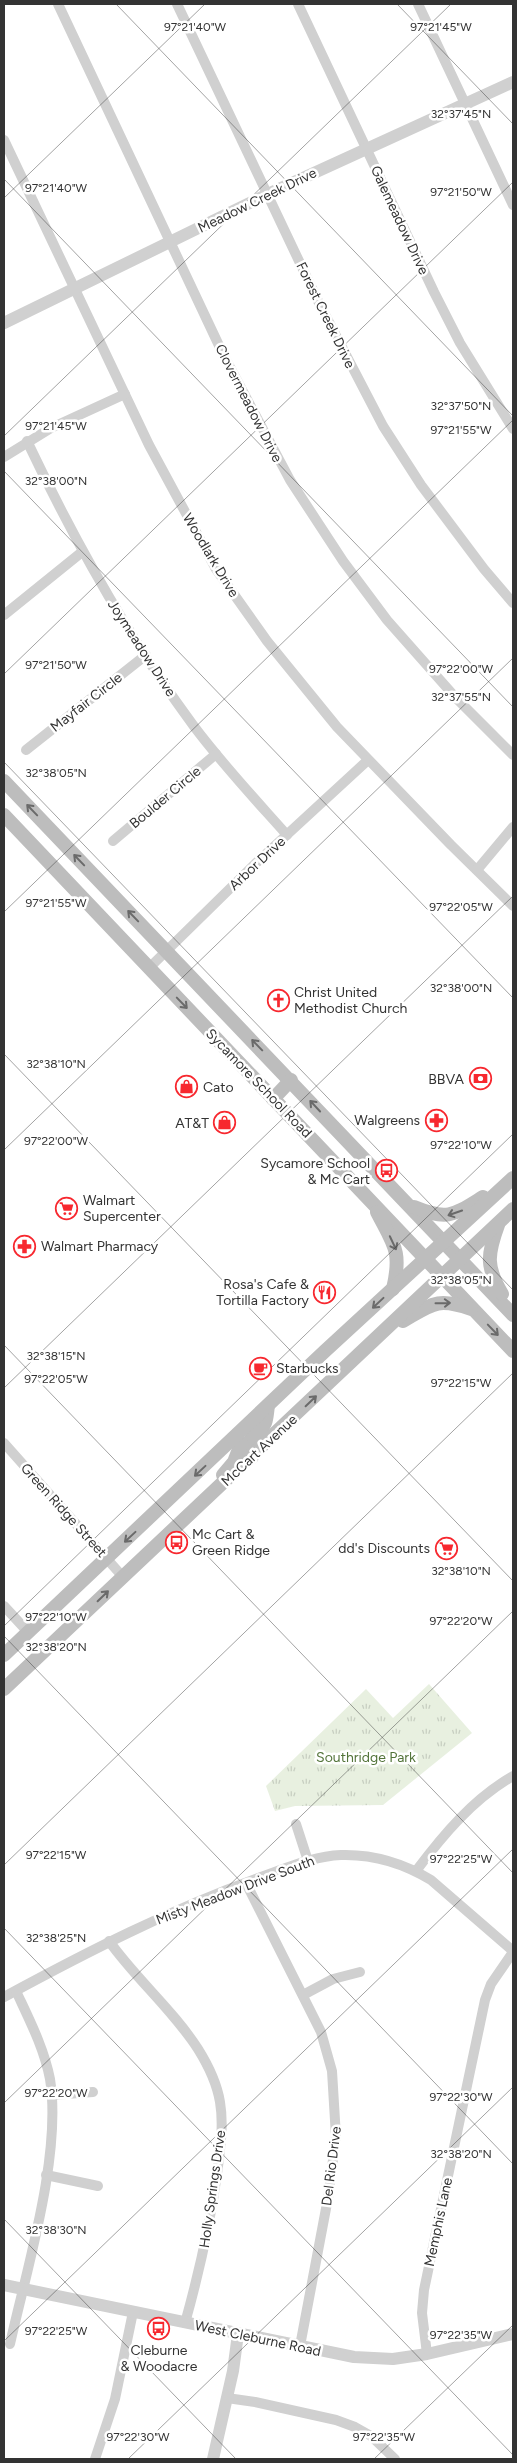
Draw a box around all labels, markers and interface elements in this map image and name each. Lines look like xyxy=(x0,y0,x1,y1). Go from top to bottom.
text: 97°21'40"W xyxy=(164,20,227,34)
text: 97°21'45"W xyxy=(410,20,472,34)
text: 32°37'45"N xyxy=(431,107,491,121)
street label: Galemeadow Drive xyxy=(367,163,432,278)
street label: Meadow Creek Drive xyxy=(195,164,320,237)
text: 97°21'40"W xyxy=(25,181,88,195)
text: 97°21'50"W xyxy=(430,185,492,199)
street label: Forest Creek Drive xyxy=(292,259,359,371)
street label: Clovermeadow Drive xyxy=(211,341,286,465)
text: 32°37'50"N xyxy=(431,399,491,413)
text: 97°21'45"W xyxy=(25,419,87,433)
text: 97°21'55"W xyxy=(431,423,492,437)
text: 32°38'00"N xyxy=(25,474,87,488)
street label: Woodlark Drive xyxy=(179,510,242,601)
street label: Joymeadow Drive xyxy=(104,597,179,700)
text: 97°21'50"W xyxy=(25,658,87,672)
text: 97°22'00"W xyxy=(429,662,494,676)
street label: Mayfair Circle xyxy=(47,669,126,736)
text: 32°37'55"N xyxy=(431,690,491,704)
street label: Boulder Circle xyxy=(126,762,205,832)
text: 32°38'05"N xyxy=(25,766,87,780)
one-way arrow xyxy=(26,804,38,817)
street label: Arbor Drive xyxy=(226,833,289,894)
one-way arrow xyxy=(73,853,85,866)
text: 97°21'55"W xyxy=(26,896,87,910)
text: 97°22'05"W xyxy=(429,900,493,914)
one-way arrow xyxy=(127,909,139,922)
text: 32°38'00"N xyxy=(430,981,492,995)
place label: Christ United Methodist Church xyxy=(294,984,407,1017)
church icon: Christ United Methodist Church xyxy=(266,988,290,1012)
one-way arrow xyxy=(176,997,188,1010)
street label: Sycamore School Road xyxy=(202,1025,315,1142)
one-way arrow xyxy=(251,1039,263,1052)
text: 32°38'10"N xyxy=(26,1057,86,1071)
bank icon: BBVA xyxy=(468,1067,492,1091)
place label: BBVA xyxy=(428,1071,465,1088)
shop icon: Cato xyxy=(175,1075,199,1099)
place label: Cato xyxy=(203,1079,234,1096)
one-way arrow xyxy=(309,1100,321,1113)
pharmacy icon: Walgreens xyxy=(424,1108,448,1132)
shop icon: AT&T xyxy=(213,1111,237,1135)
place label: Walgreens xyxy=(354,1112,420,1129)
place label: AT&T xyxy=(175,1115,209,1132)
text: 97°22'00"W xyxy=(24,1134,89,1148)
text: 97°22'10"W xyxy=(430,1138,492,1152)
place label: Sycamore School & Mc Cart xyxy=(260,1155,370,1188)
bus stop icon: Sycamore School & Mc Cart xyxy=(374,1159,398,1183)
place label: Walmart Supercenter xyxy=(83,1192,161,1225)
supermarket icon: Walmart Supercenter xyxy=(55,1196,79,1220)
one-way arrow xyxy=(447,1208,463,1218)
pharmacy icon: Walmart Pharmacy xyxy=(13,1234,37,1258)
one-way arrow xyxy=(388,1235,398,1250)
place label: Walmart Pharmacy xyxy=(41,1238,159,1255)
text: 32°38'05"N xyxy=(430,1273,492,1287)
place label: Rosa's Cafe & Tortilla Factory xyxy=(216,1276,310,1309)
restaurant icon: Rosa's Cafe & Tortilla Factory xyxy=(313,1280,337,1304)
one-way arrow xyxy=(371,1297,384,1309)
one-way arrow xyxy=(434,1298,451,1308)
one-way arrow xyxy=(487,1324,499,1337)
text: 32°38'15"N xyxy=(27,1349,85,1363)
cafe icon: Starbucks xyxy=(248,1356,272,1380)
place label: Starbucks xyxy=(276,1360,339,1377)
text: 97°22'05"W xyxy=(24,1372,88,1386)
text: 97°22'15"W xyxy=(431,1376,492,1390)
one-way arrow xyxy=(305,1395,318,1407)
street label: McCart Avenue xyxy=(218,1411,301,1490)
street label: Green Ridge Street xyxy=(17,1460,110,1561)
one-way arrow xyxy=(193,1465,206,1477)
place label: Mc Cart & Green Ridge xyxy=(192,1526,270,1559)
bus stop icon: Mc Cart & Green Ridge xyxy=(164,1530,188,1554)
one-way arrow xyxy=(124,1531,136,1543)
supermarket icon: dd's Discounts xyxy=(434,1536,458,1560)
place label: dd's Discounts xyxy=(338,1540,430,1557)
text: 32°38'10"N xyxy=(431,1564,491,1578)
one-way arrow xyxy=(97,1590,110,1602)
text: 97°22'10"W xyxy=(25,1610,87,1624)
text: 97°22'20"W xyxy=(429,1614,493,1628)
text: 32°38'20"N xyxy=(25,1640,87,1654)
park label: Southridge Park xyxy=(316,1749,416,1766)
text: 97°22'15"W xyxy=(26,1848,87,1862)
street label: Misty Meadow Drive South xyxy=(154,1852,317,1929)
text: 97°22'25"W xyxy=(430,1852,493,1866)
text: 32°38'25"N xyxy=(26,1931,86,1945)
text: 97°22'20"W xyxy=(24,2086,88,2100)
text: 97°22'30"W xyxy=(429,2090,493,2104)
street label: Del Rio Drive xyxy=(318,2125,345,2207)
street label: Holly Springs Drive xyxy=(196,2129,229,2249)
text: 32°38'20"N xyxy=(430,2147,492,2161)
street label: Memphis Lane xyxy=(421,2176,456,2268)
text: 32°38'30"N xyxy=(25,2223,87,2237)
bus stop icon: Cleburne & Woodacre xyxy=(147,2316,171,2340)
street label: West Cleburne Road xyxy=(193,2317,323,2360)
text: 97°22'25"W xyxy=(25,2324,88,2338)
text: 97°22'35"W xyxy=(430,2328,493,2342)
place label: Cleburne & Woodacre xyxy=(121,2342,198,2375)
text: 97°22'30"W xyxy=(106,2430,170,2444)
text: 97°22'35"W xyxy=(353,2430,416,2444)

